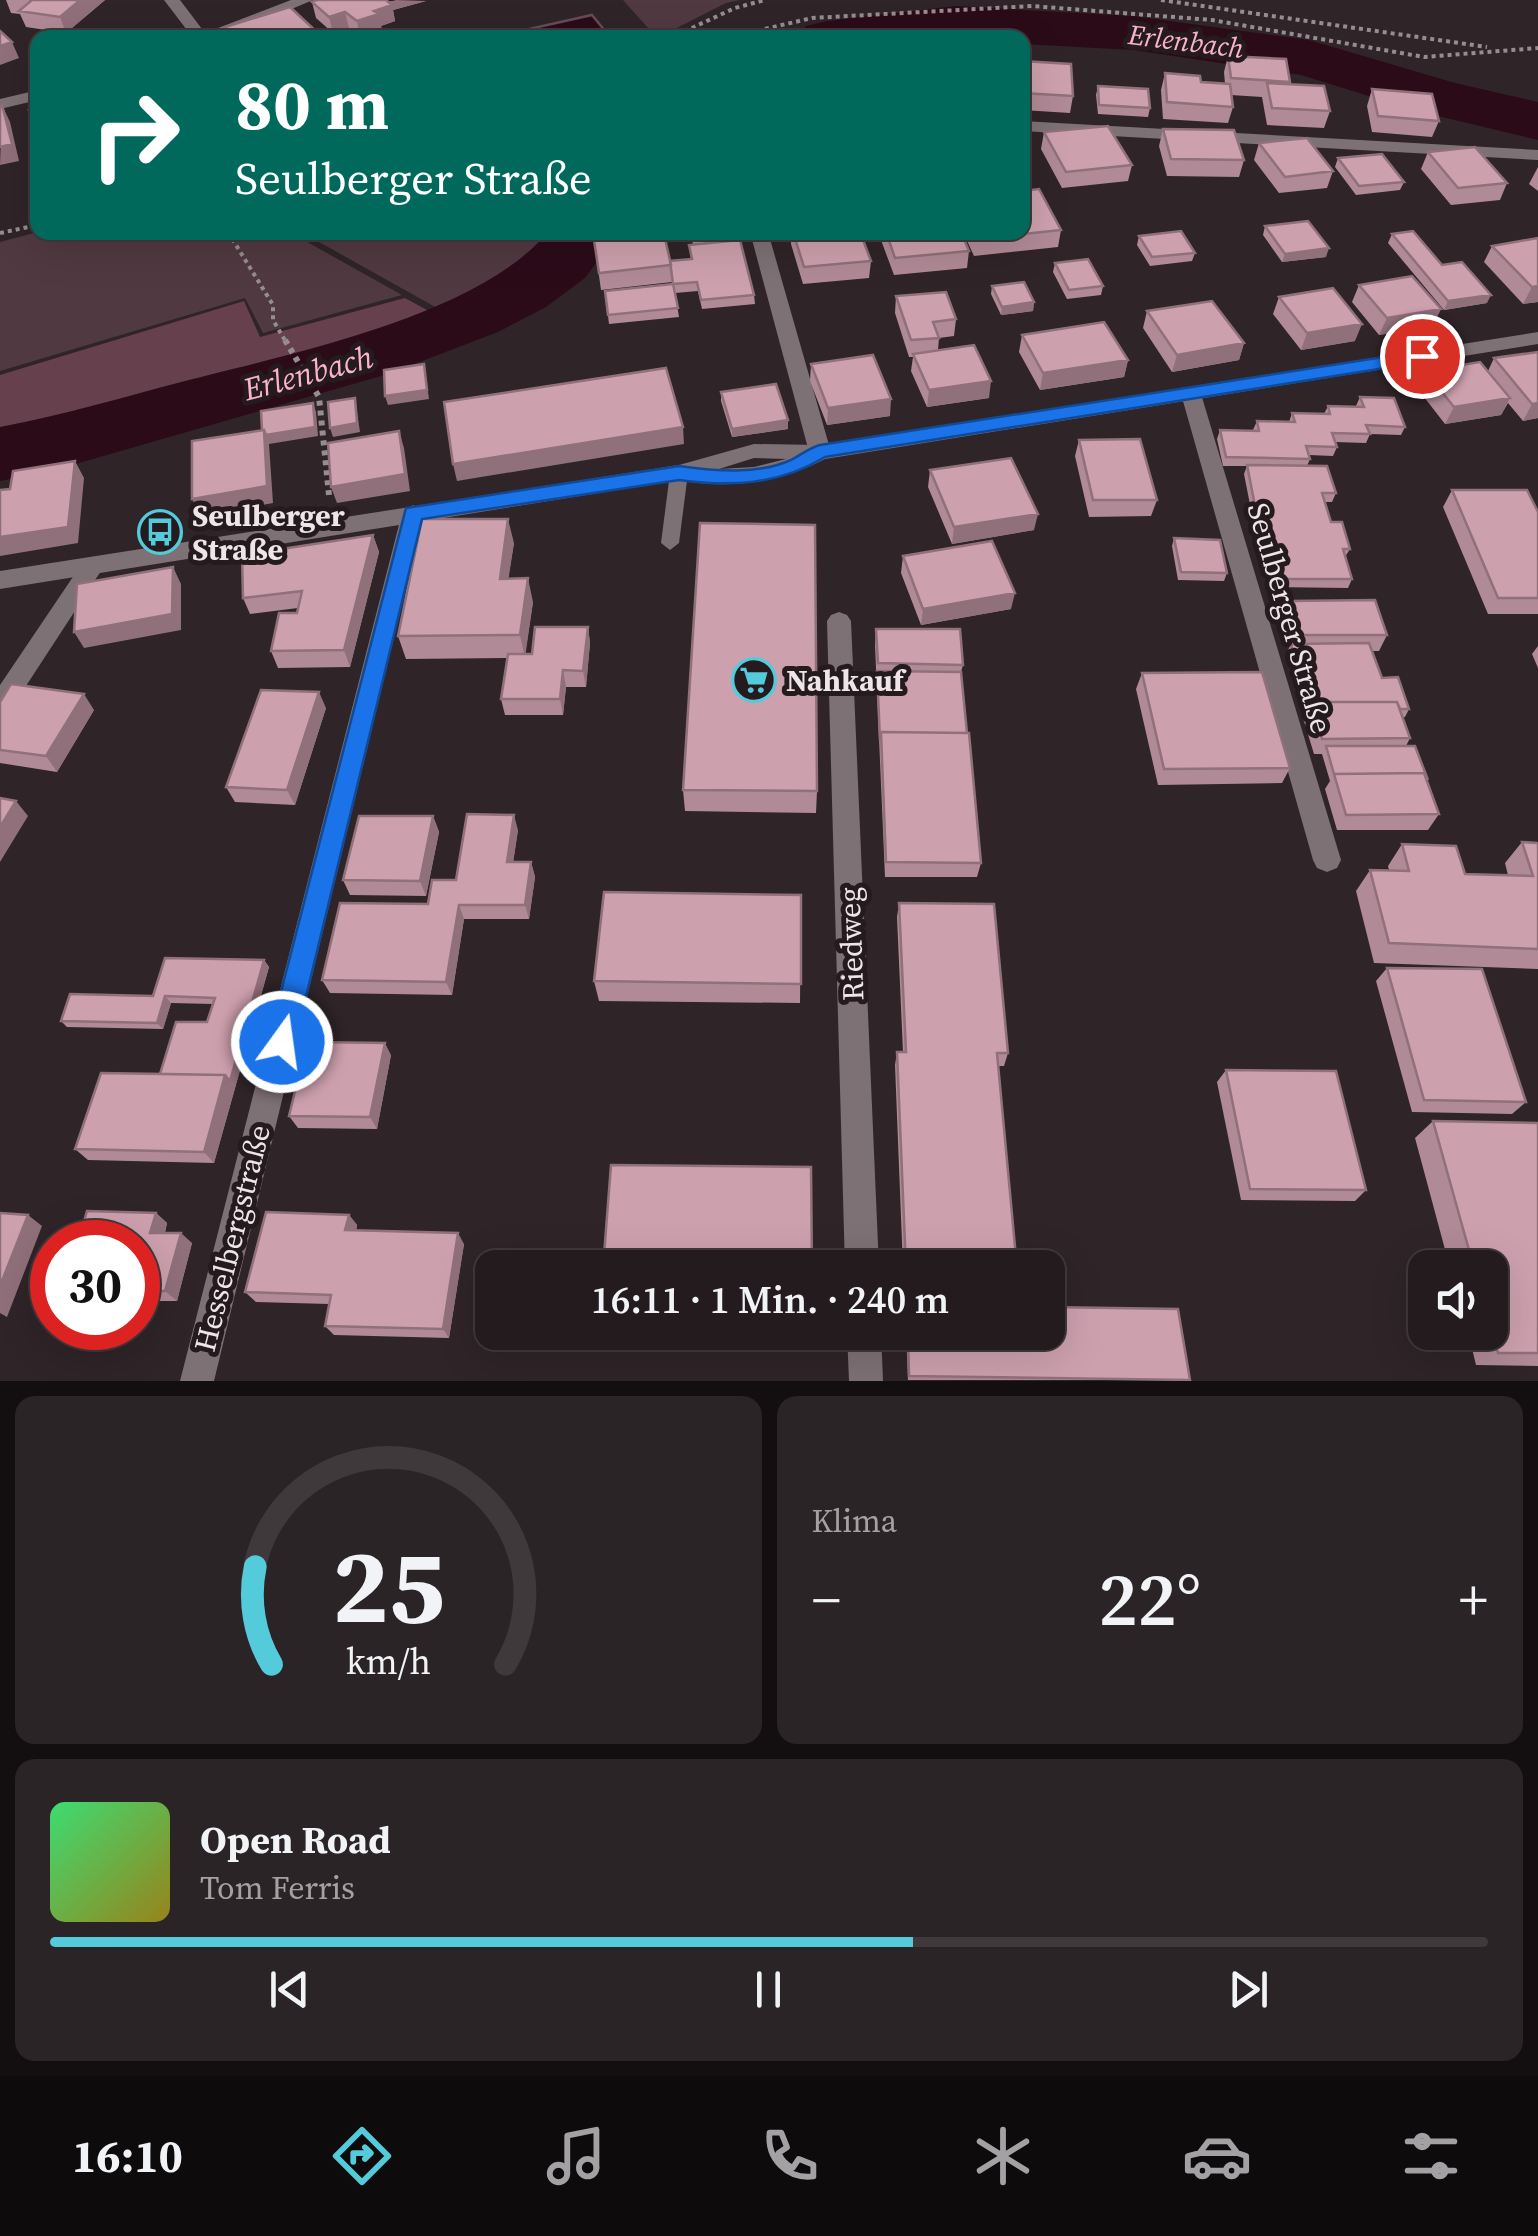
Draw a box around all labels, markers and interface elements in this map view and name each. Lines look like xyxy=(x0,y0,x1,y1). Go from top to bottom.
water label: Erlenbach xyxy=(1125,15,1246,67)
text: 80 m xyxy=(235,56,389,152)
icon: right xyxy=(70,70,200,200)
text: Seulberger Straße xyxy=(235,147,592,209)
pin xyxy=(1380,314,1465,399)
icon: arrive xyxy=(1395,329,1450,384)
water label: Erlenbach xyxy=(237,334,378,412)
place label: Seulberger Straße xyxy=(192,495,345,570)
street label: Seulberger Straße xyxy=(1238,498,1342,738)
bus stop icon: Seulberger Straße xyxy=(137,509,183,555)
supermarket icon: Nahkauf xyxy=(731,657,777,703)
place label: Nahkauf xyxy=(786,660,907,701)
street label: Riedweg xyxy=(829,886,873,1002)
position arrow xyxy=(230,990,334,1094)
street label: Hesselbergstraße xyxy=(184,1120,280,1356)
speed limit sign: 30 xyxy=(30,1220,160,1350)
map controls xyxy=(1408,1250,1508,1350)
button: sound xyxy=(1408,1250,1508,1350)
text: 16:11 · 1 Min. · 240 m xyxy=(591,1274,949,1326)
text: Klima xyxy=(812,1499,897,1543)
text: 25 xyxy=(332,1514,445,1657)
text: 22° xyxy=(1098,1547,1201,1650)
text: − xyxy=(812,1562,841,1637)
text: + xyxy=(1459,1562,1488,1637)
text: km/h xyxy=(346,1637,431,1686)
text: Open Road xyxy=(200,1814,391,1866)
text: Tom Ferris xyxy=(200,1866,355,1910)
icon: previous xyxy=(262,1962,317,2017)
icon: pause xyxy=(741,1962,796,2017)
icon: next xyxy=(1221,1962,1276,2017)
icon: directions xyxy=(327,2121,397,2191)
icon: music xyxy=(541,2121,611,2191)
icon: phone xyxy=(755,2121,825,2191)
icon: climate xyxy=(968,2121,1038,2191)
icon: car xyxy=(1182,2121,1252,2191)
icon: filters xyxy=(1396,2121,1466,2191)
text: 16:10 xyxy=(72,2125,183,2187)

